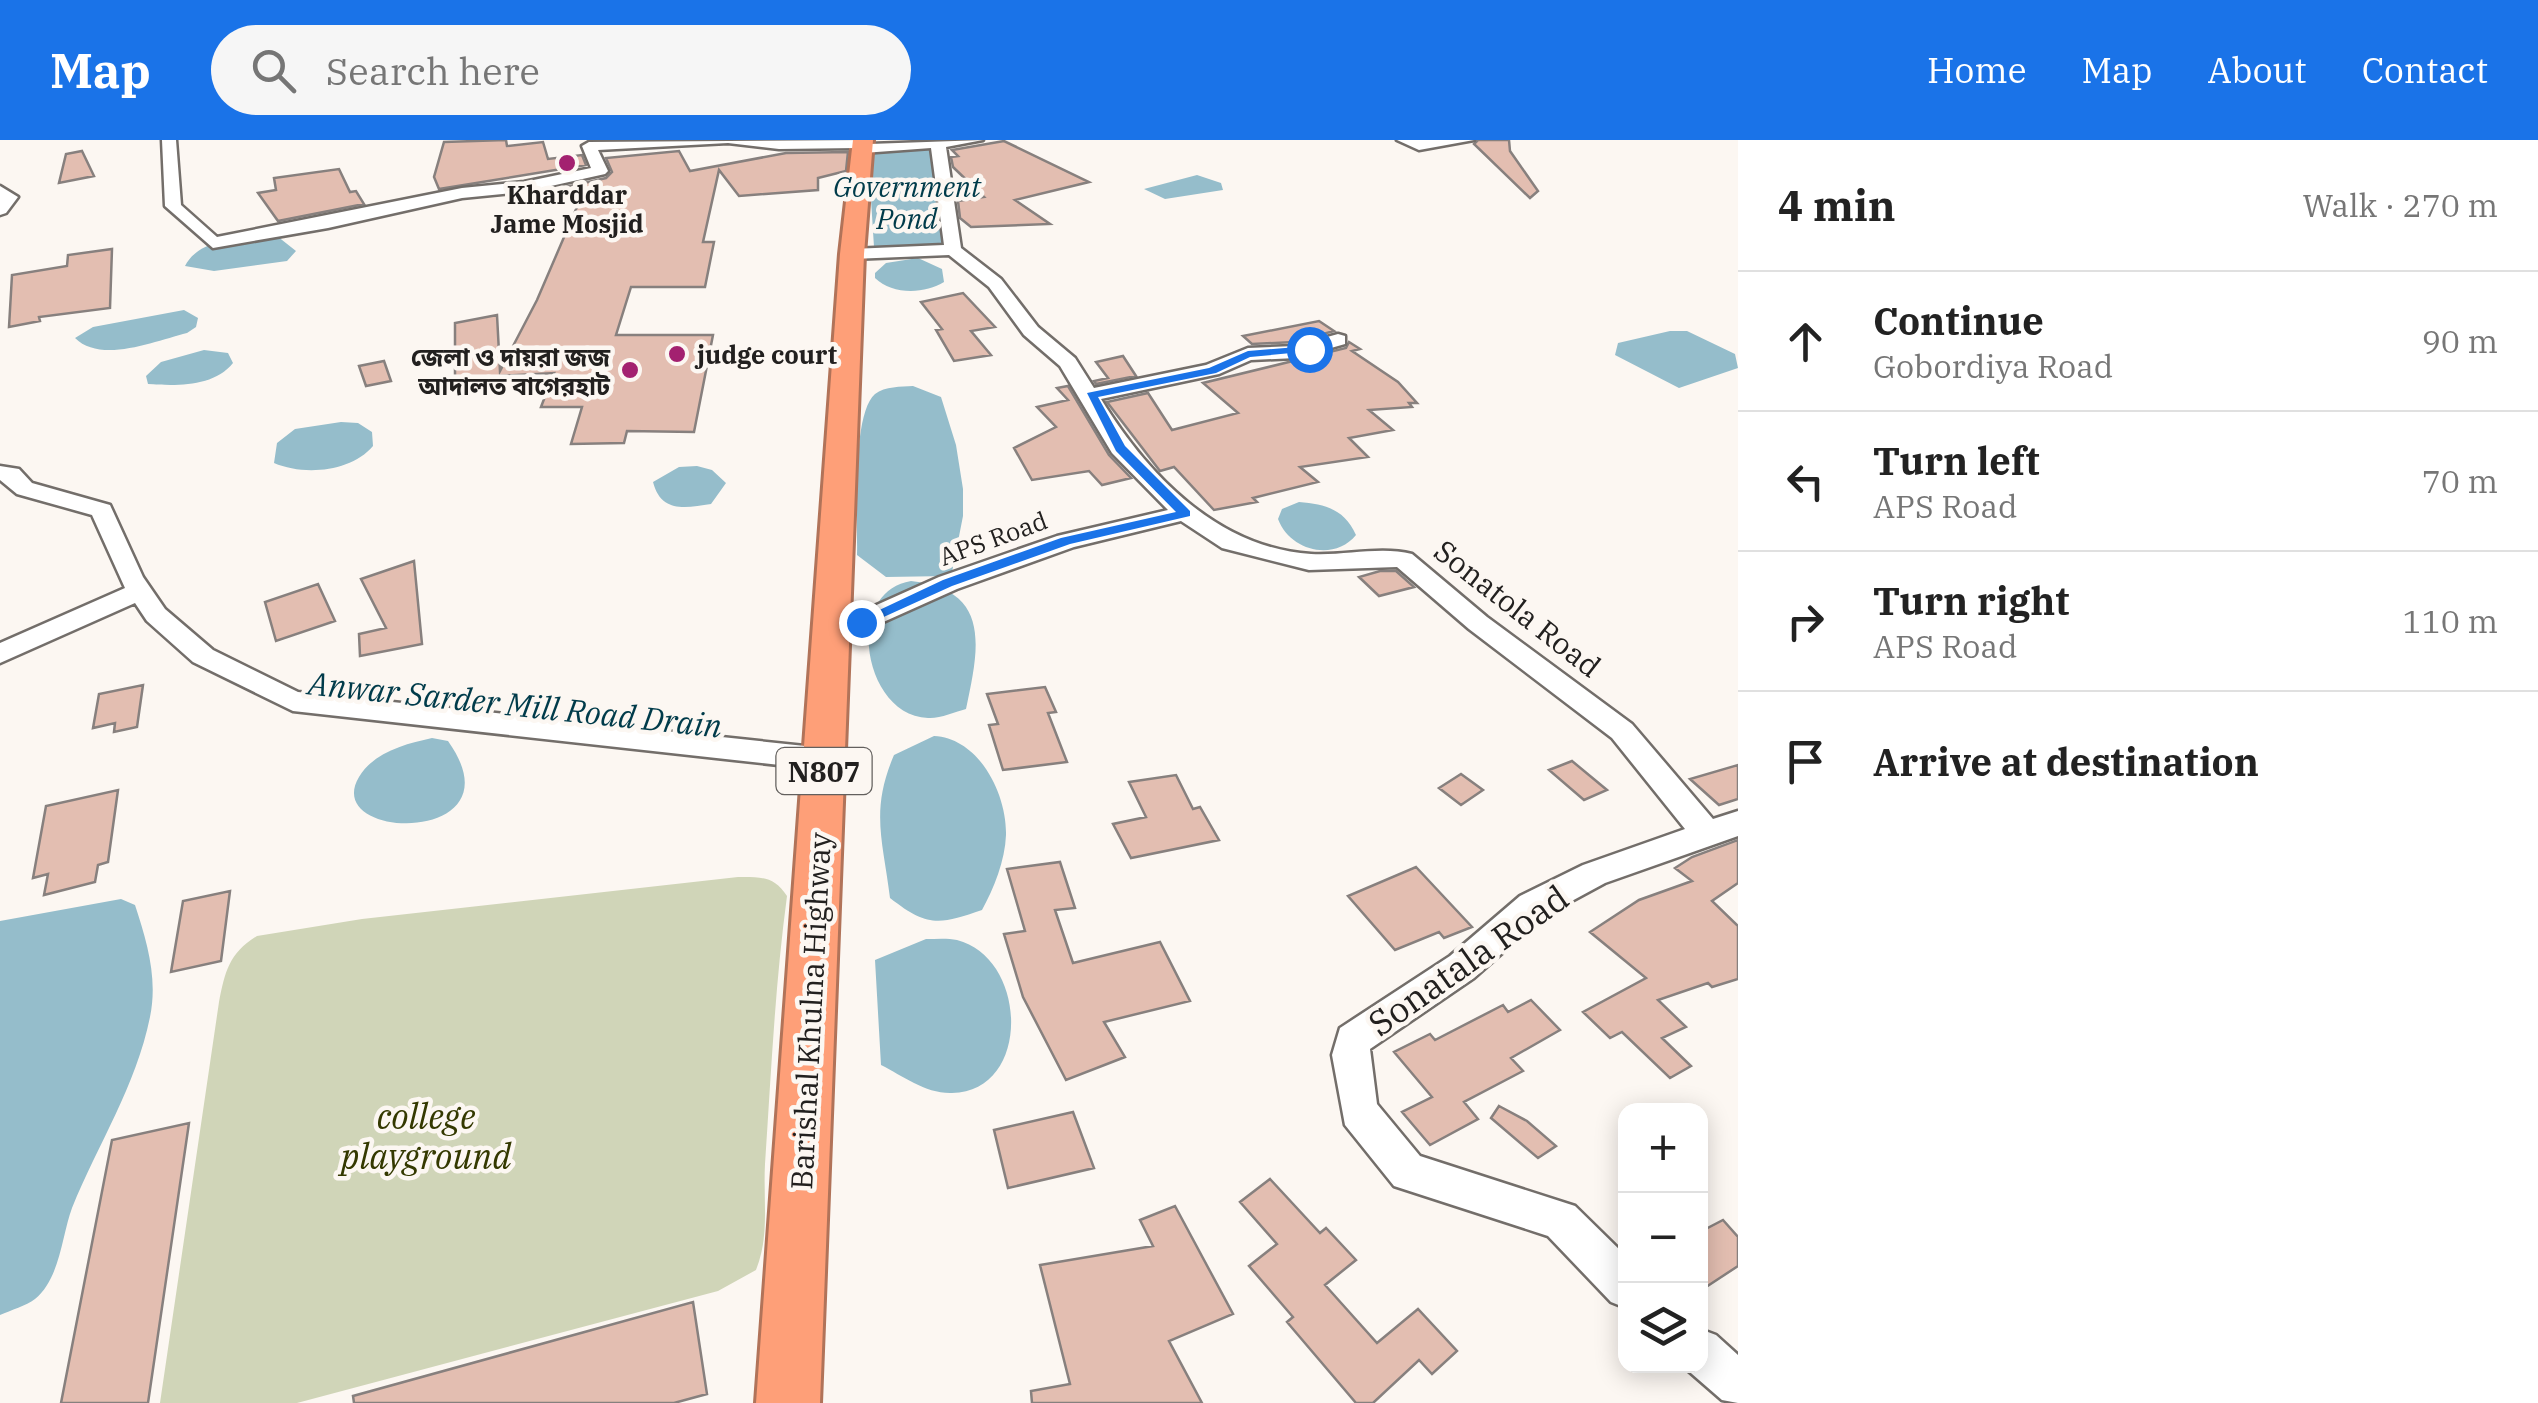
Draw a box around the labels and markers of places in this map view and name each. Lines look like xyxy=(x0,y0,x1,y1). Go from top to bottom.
marker: Kharddar Jame Mosjid xyxy=(556,152,578,174)
place label: Kharddar Jame Mosjid xyxy=(490,178,644,240)
place label: judge court xyxy=(694,338,837,371)
place label: জেলা ও দায়রা জজ আদালত বাগেরহাট xyxy=(411,340,611,402)
marker: judge court xyxy=(666,343,688,365)
marker: জেলা ও দায়রা জজ আদালত বাগেরহাট xyxy=(619,359,641,381)

